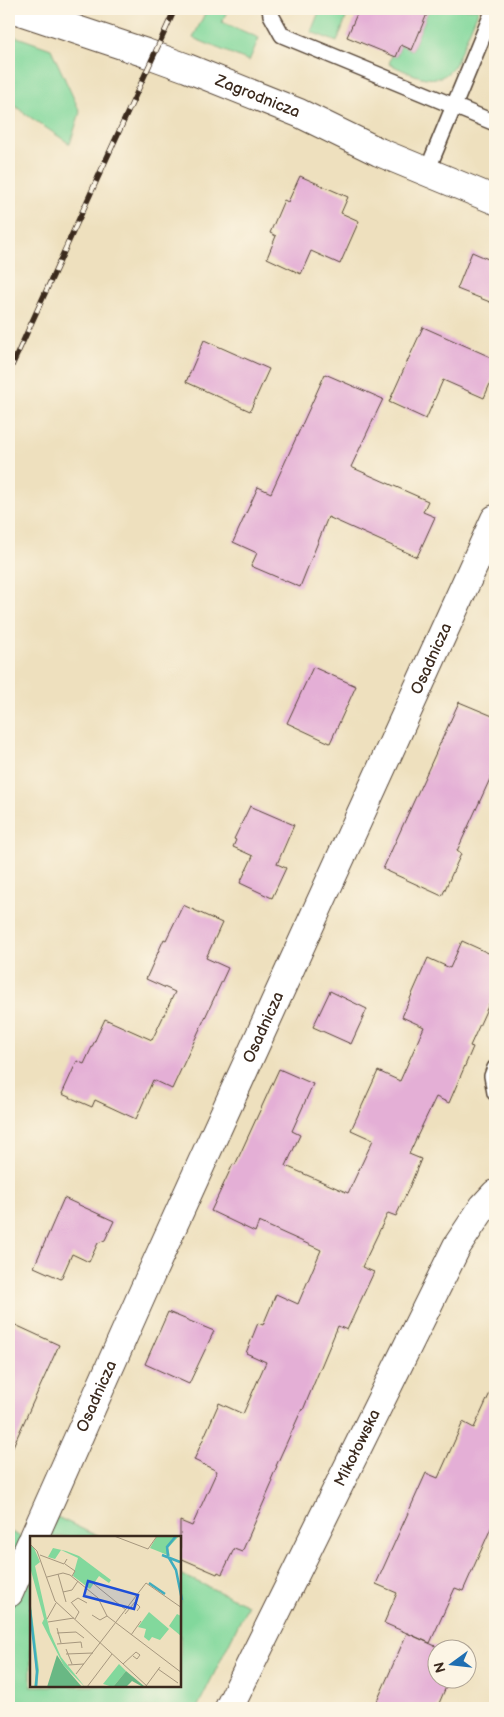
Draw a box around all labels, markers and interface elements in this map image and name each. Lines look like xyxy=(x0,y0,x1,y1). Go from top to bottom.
street label: Zagrodnicza xyxy=(212,71,303,122)
street label: Osadnicza xyxy=(407,620,456,697)
street label: Osadnicza xyxy=(239,989,288,1066)
street label: Osadnicza xyxy=(72,1358,121,1435)
street label: Mikołowska xyxy=(330,1406,384,1490)
inset map xyxy=(30,1536,181,1687)
north arrow xyxy=(426,1640,476,1690)
text: N xyxy=(430,1660,449,1675)

